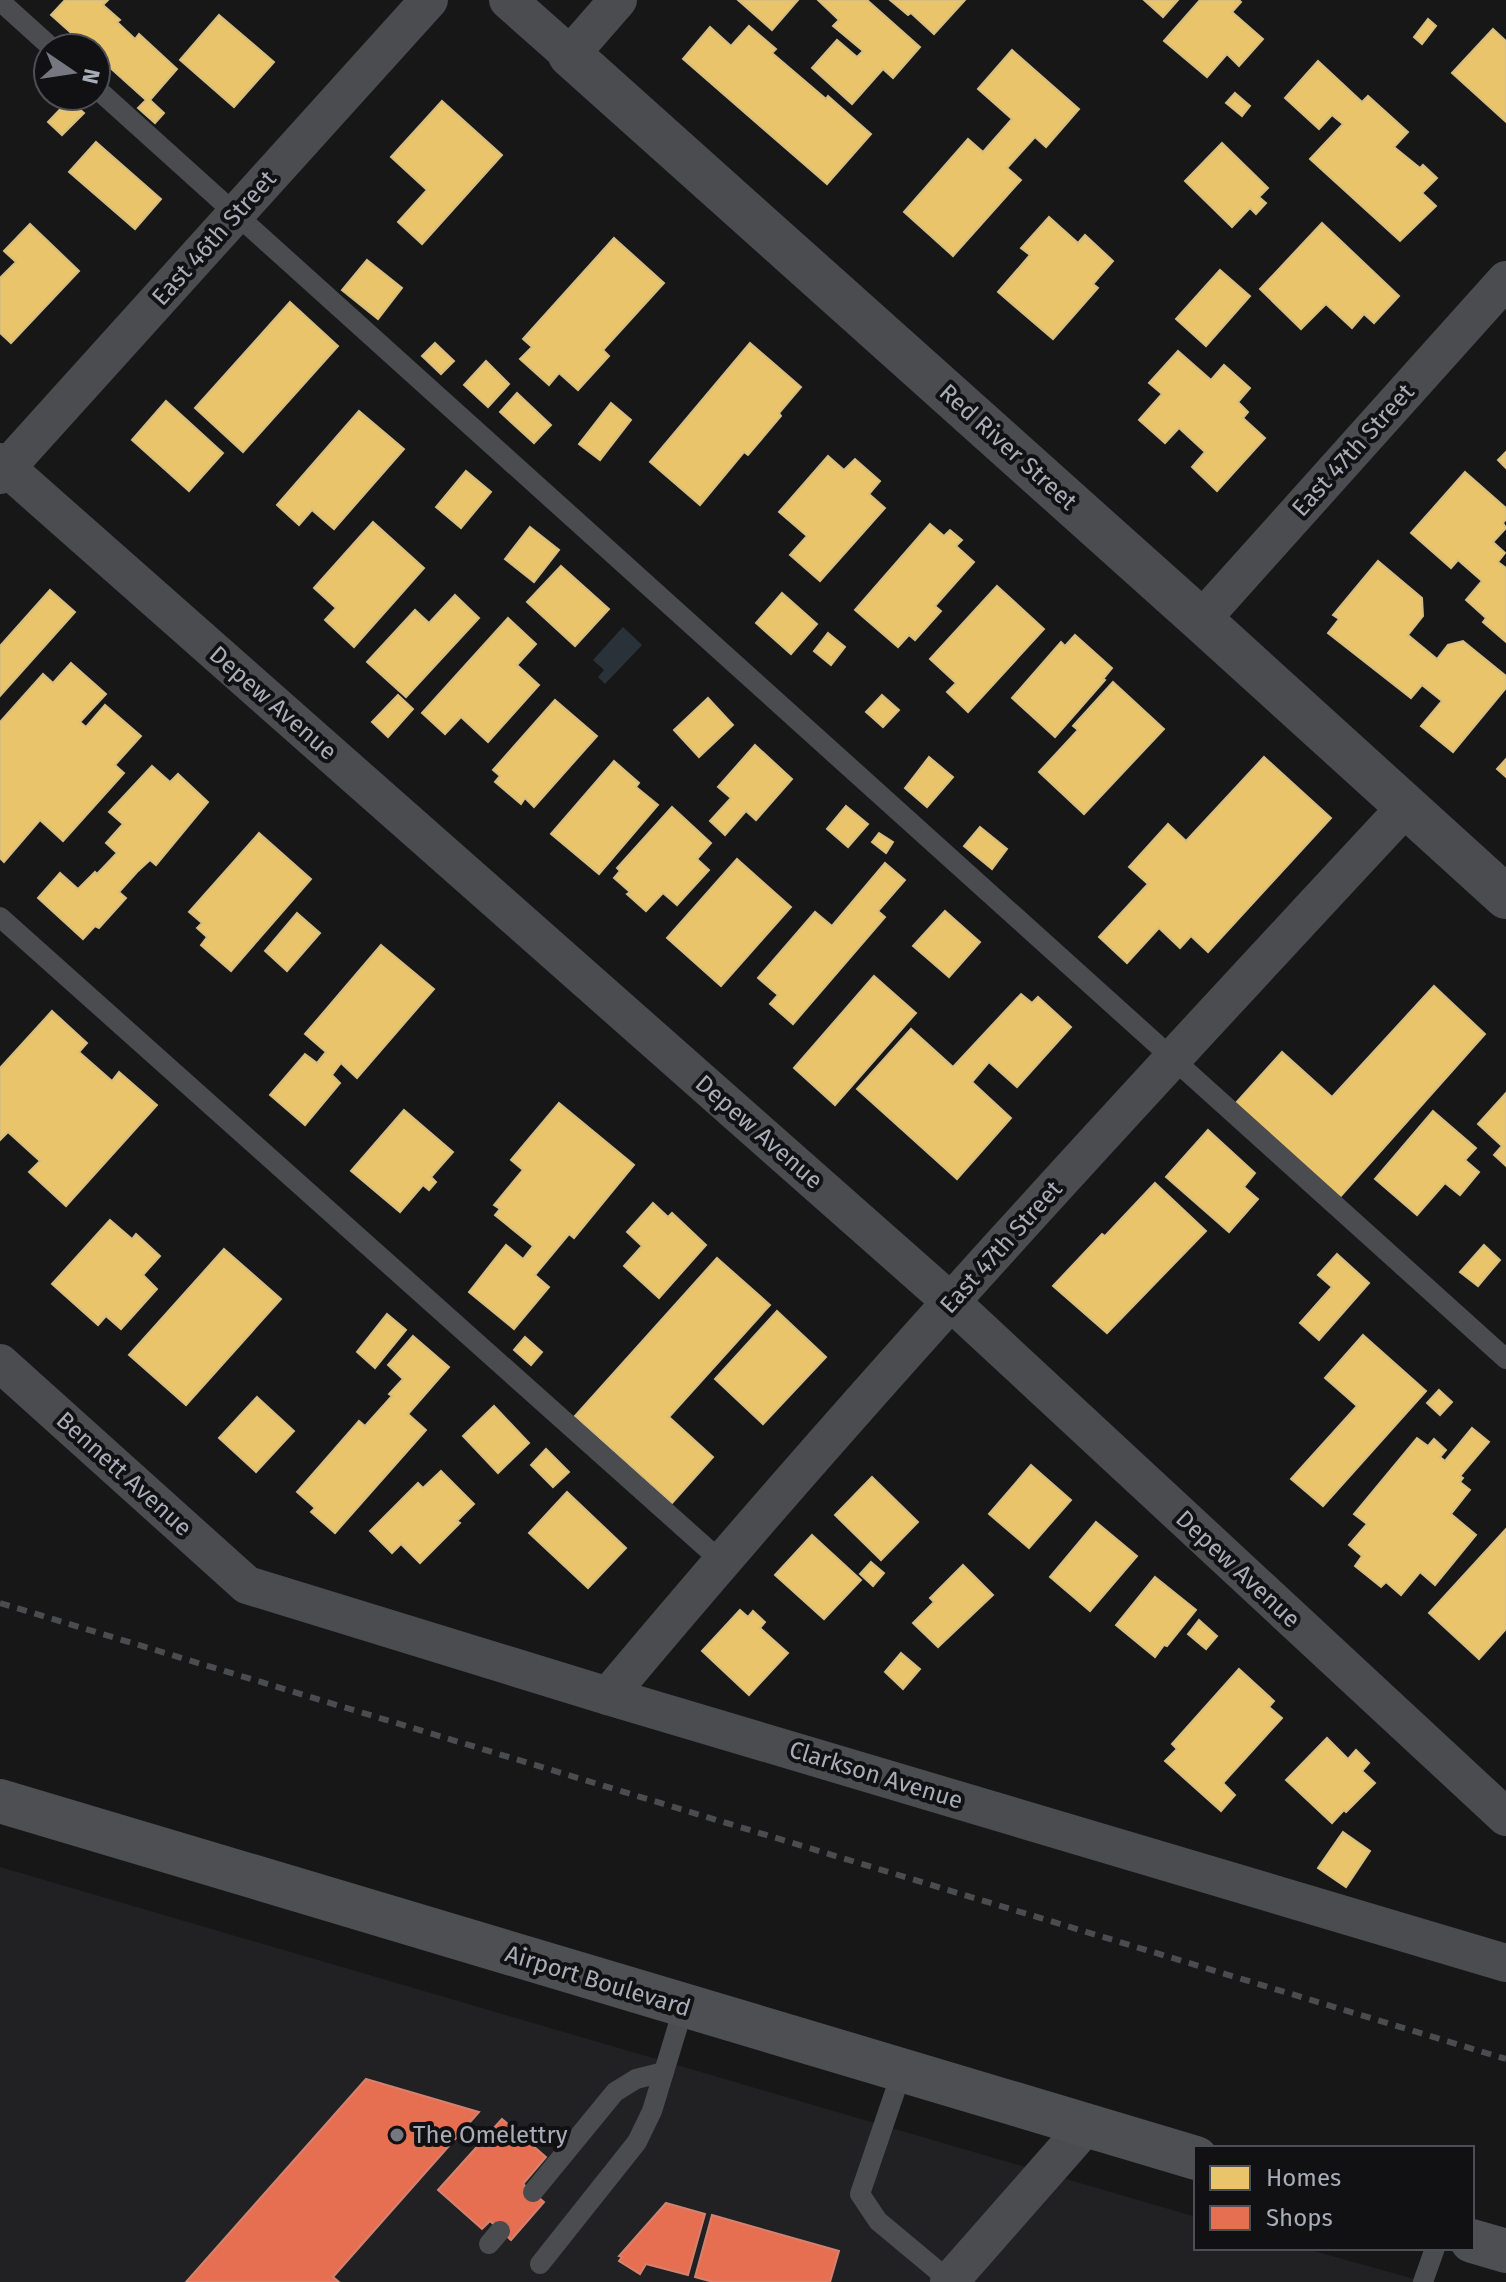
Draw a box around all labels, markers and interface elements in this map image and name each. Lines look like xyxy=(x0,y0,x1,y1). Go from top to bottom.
north arrow xyxy=(32,32,112,112)
text: N xyxy=(76,66,106,87)
street label: East 46th Street xyxy=(146,165,282,311)
street label: Red River Street xyxy=(934,378,1083,516)
street label: East 47th Street xyxy=(1286,378,1420,522)
street label: Depew Avenue xyxy=(204,640,342,766)
street label: Depew Avenue xyxy=(690,1069,828,1195)
street label: East 47th Street xyxy=(934,1175,1068,1319)
street label: Bennett Avenue xyxy=(51,1406,197,1542)
street label: Depew Avenue xyxy=(1170,1505,1306,1633)
street label: Clarkson Avenue xyxy=(786,1735,966,1815)
street label: Airport Boulevard xyxy=(502,1940,694,2022)
place label: The Omelettry xyxy=(413,2121,568,2149)
marker: The Omelettry xyxy=(388,2126,406,2144)
legend xyxy=(1194,2146,1474,2250)
text: Homes xyxy=(1266,2164,1341,2192)
text: Shops xyxy=(1266,2204,1333,2232)

